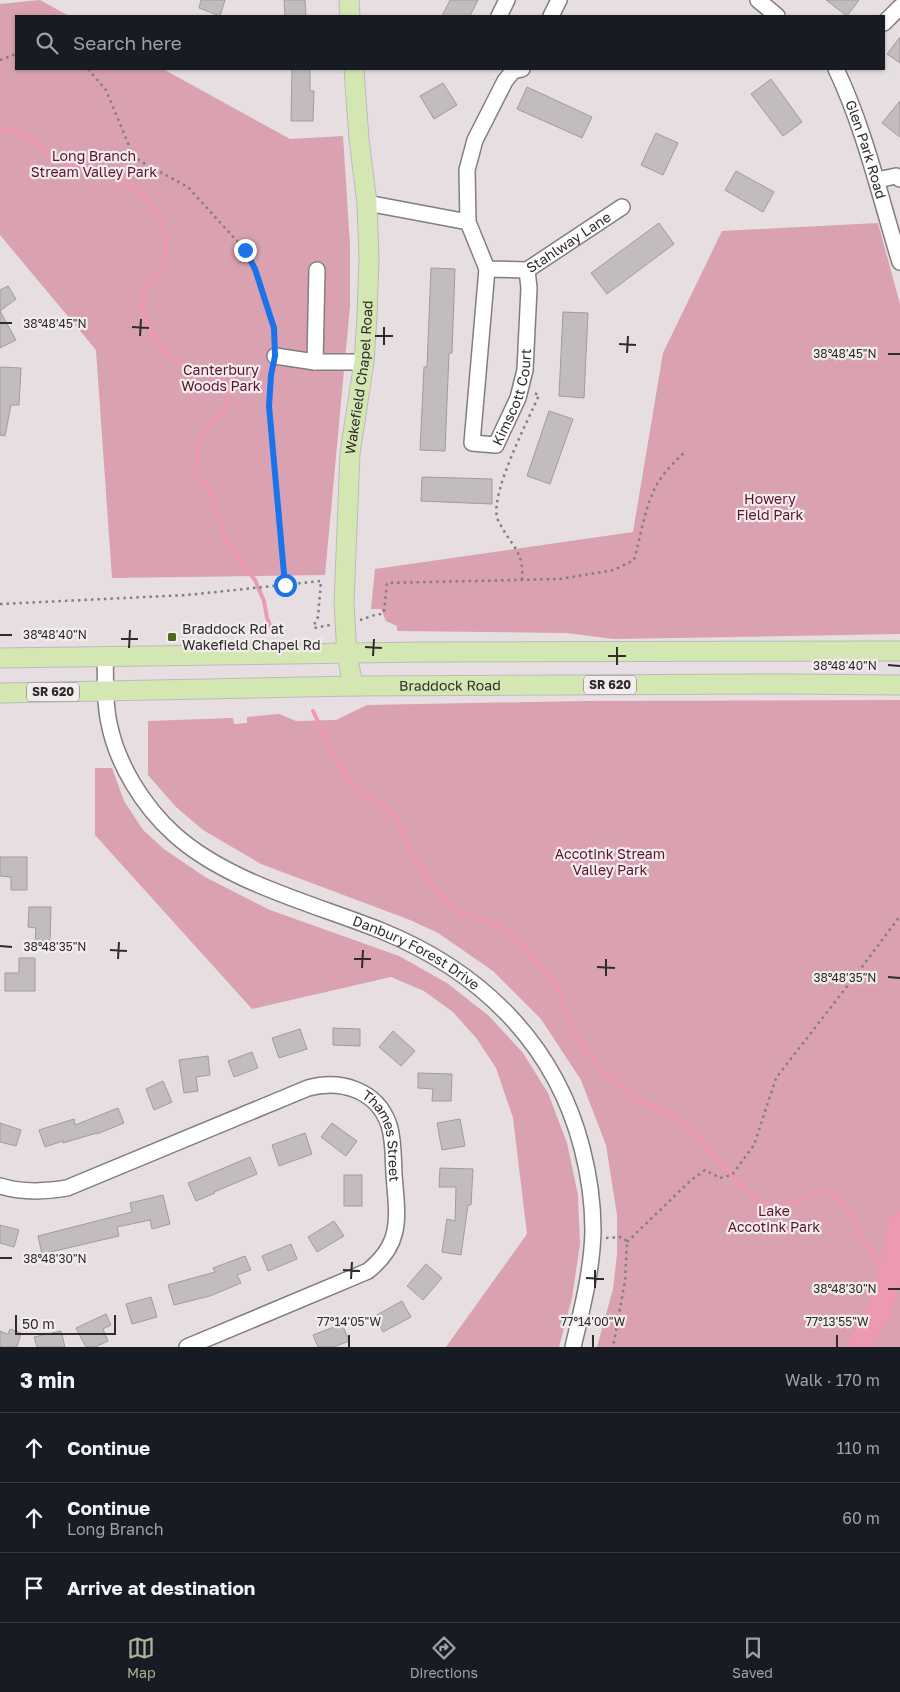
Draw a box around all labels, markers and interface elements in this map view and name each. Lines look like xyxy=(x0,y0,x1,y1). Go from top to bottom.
search box xyxy=(15,15,885,70)
icon: search xyxy=(33,29,61,57)
text: Search here xyxy=(73,31,182,54)
street label: Glen Park Road xyxy=(842,98,890,201)
park label: Long Branch Stream Valley Park xyxy=(31,147,157,180)
street label: Stahlway Lane xyxy=(523,208,614,276)
route end xyxy=(234,239,257,262)
street label: Wakefield Chapel Road xyxy=(341,300,376,456)
text: 38°48'45"N xyxy=(23,316,87,331)
text: 38°48'45"N xyxy=(813,346,877,361)
street label: Kimscott Court xyxy=(488,348,534,448)
park label: Canterbury Woods Park xyxy=(181,361,261,394)
park label: Howery Field Park xyxy=(737,490,804,523)
route start xyxy=(274,574,297,597)
place label: Braddock Rd at Wakefield Chapel Rd xyxy=(182,620,321,653)
text: 38°48'40"N xyxy=(23,627,87,642)
marker: Braddock Rd at Wakefield Chapel Rd xyxy=(166,631,178,643)
text: 38°48'40"N xyxy=(813,658,877,673)
street label: Braddock Road xyxy=(399,676,501,694)
road number: SR 620 xyxy=(584,676,636,694)
road number: SR 620 xyxy=(27,682,79,702)
park label: Accotink Stream Valley Park xyxy=(555,845,665,878)
street label: Danbury Forest Drive xyxy=(351,912,483,993)
text: 38°48'35"N xyxy=(23,939,87,954)
text: 38°48'35"N xyxy=(813,970,877,985)
street label: Thames Street xyxy=(359,1086,404,1182)
park label: Lake Accotink Park xyxy=(728,1202,820,1235)
text: 38°48'30"N xyxy=(23,1251,87,1266)
text: 38°48'30"N xyxy=(813,1281,877,1296)
scale bar xyxy=(15,1312,116,1335)
text: 77°14'05"W xyxy=(317,1314,381,1329)
text: 77°14'00"W xyxy=(561,1314,626,1329)
text: 77°13'55"W xyxy=(805,1314,869,1329)
text: 50 m xyxy=(22,1315,55,1332)
text: 3 min xyxy=(20,1367,75,1393)
text: Walk · 170 m xyxy=(785,1370,880,1390)
icon: ahead xyxy=(20,1434,48,1462)
text: Continue xyxy=(67,1436,150,1459)
text: 110 m xyxy=(836,1438,880,1458)
text: Continue xyxy=(67,1496,150,1519)
icon: ahead xyxy=(20,1504,48,1532)
text: 60 m xyxy=(842,1508,880,1528)
text: Long Branch xyxy=(67,1519,163,1539)
icon: arrive xyxy=(20,1574,48,1602)
text: Arrive at destination xyxy=(67,1576,255,1599)
tab: Map xyxy=(127,1634,156,1681)
tab: Directions xyxy=(410,1634,478,1681)
tab: Saved xyxy=(732,1634,773,1681)

